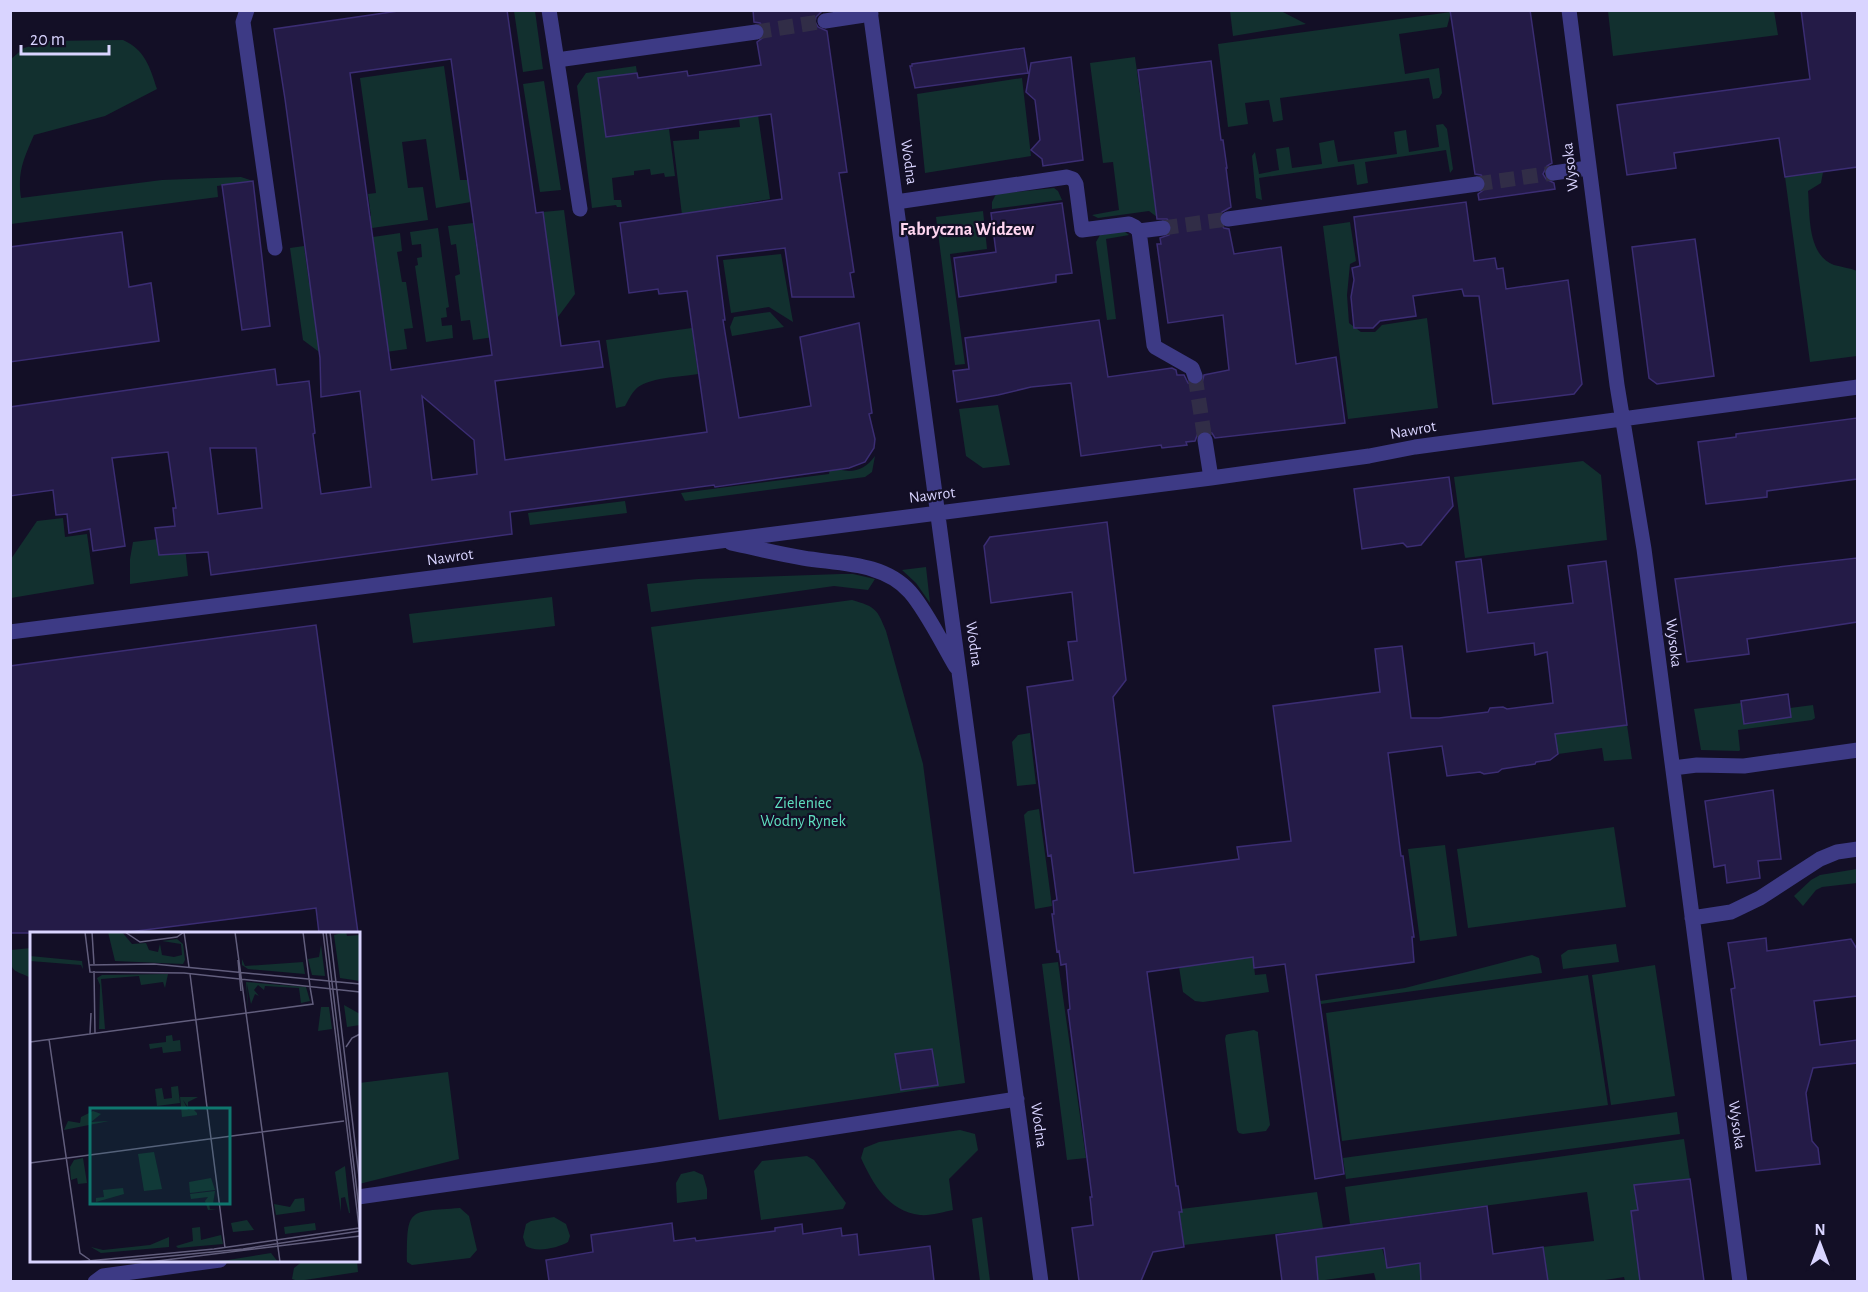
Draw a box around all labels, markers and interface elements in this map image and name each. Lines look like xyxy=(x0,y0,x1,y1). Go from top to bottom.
scale bar xyxy=(21,18,110,56)
text: 20 m xyxy=(30,31,65,49)
street label: Wodna xyxy=(898,138,920,186)
street label: Wysoka xyxy=(1559,142,1582,192)
district label: Fabryczna Widzew xyxy=(900,221,1035,239)
street label: Nawrot xyxy=(1389,418,1437,442)
street label: Nawrot xyxy=(908,484,956,506)
street label: Nawrot xyxy=(426,546,474,568)
street label: Wysoka xyxy=(1662,618,1685,668)
street label: Wodna xyxy=(963,620,985,668)
park label: Zieleniec Wodny Rynek xyxy=(760,795,846,830)
inset map xyxy=(30,932,360,1262)
street label: Wysoka xyxy=(1725,1100,1748,1150)
street label: Wodna xyxy=(1028,1101,1050,1149)
north arrow xyxy=(1790,1214,1850,1274)
text: N xyxy=(1814,1222,1826,1238)

